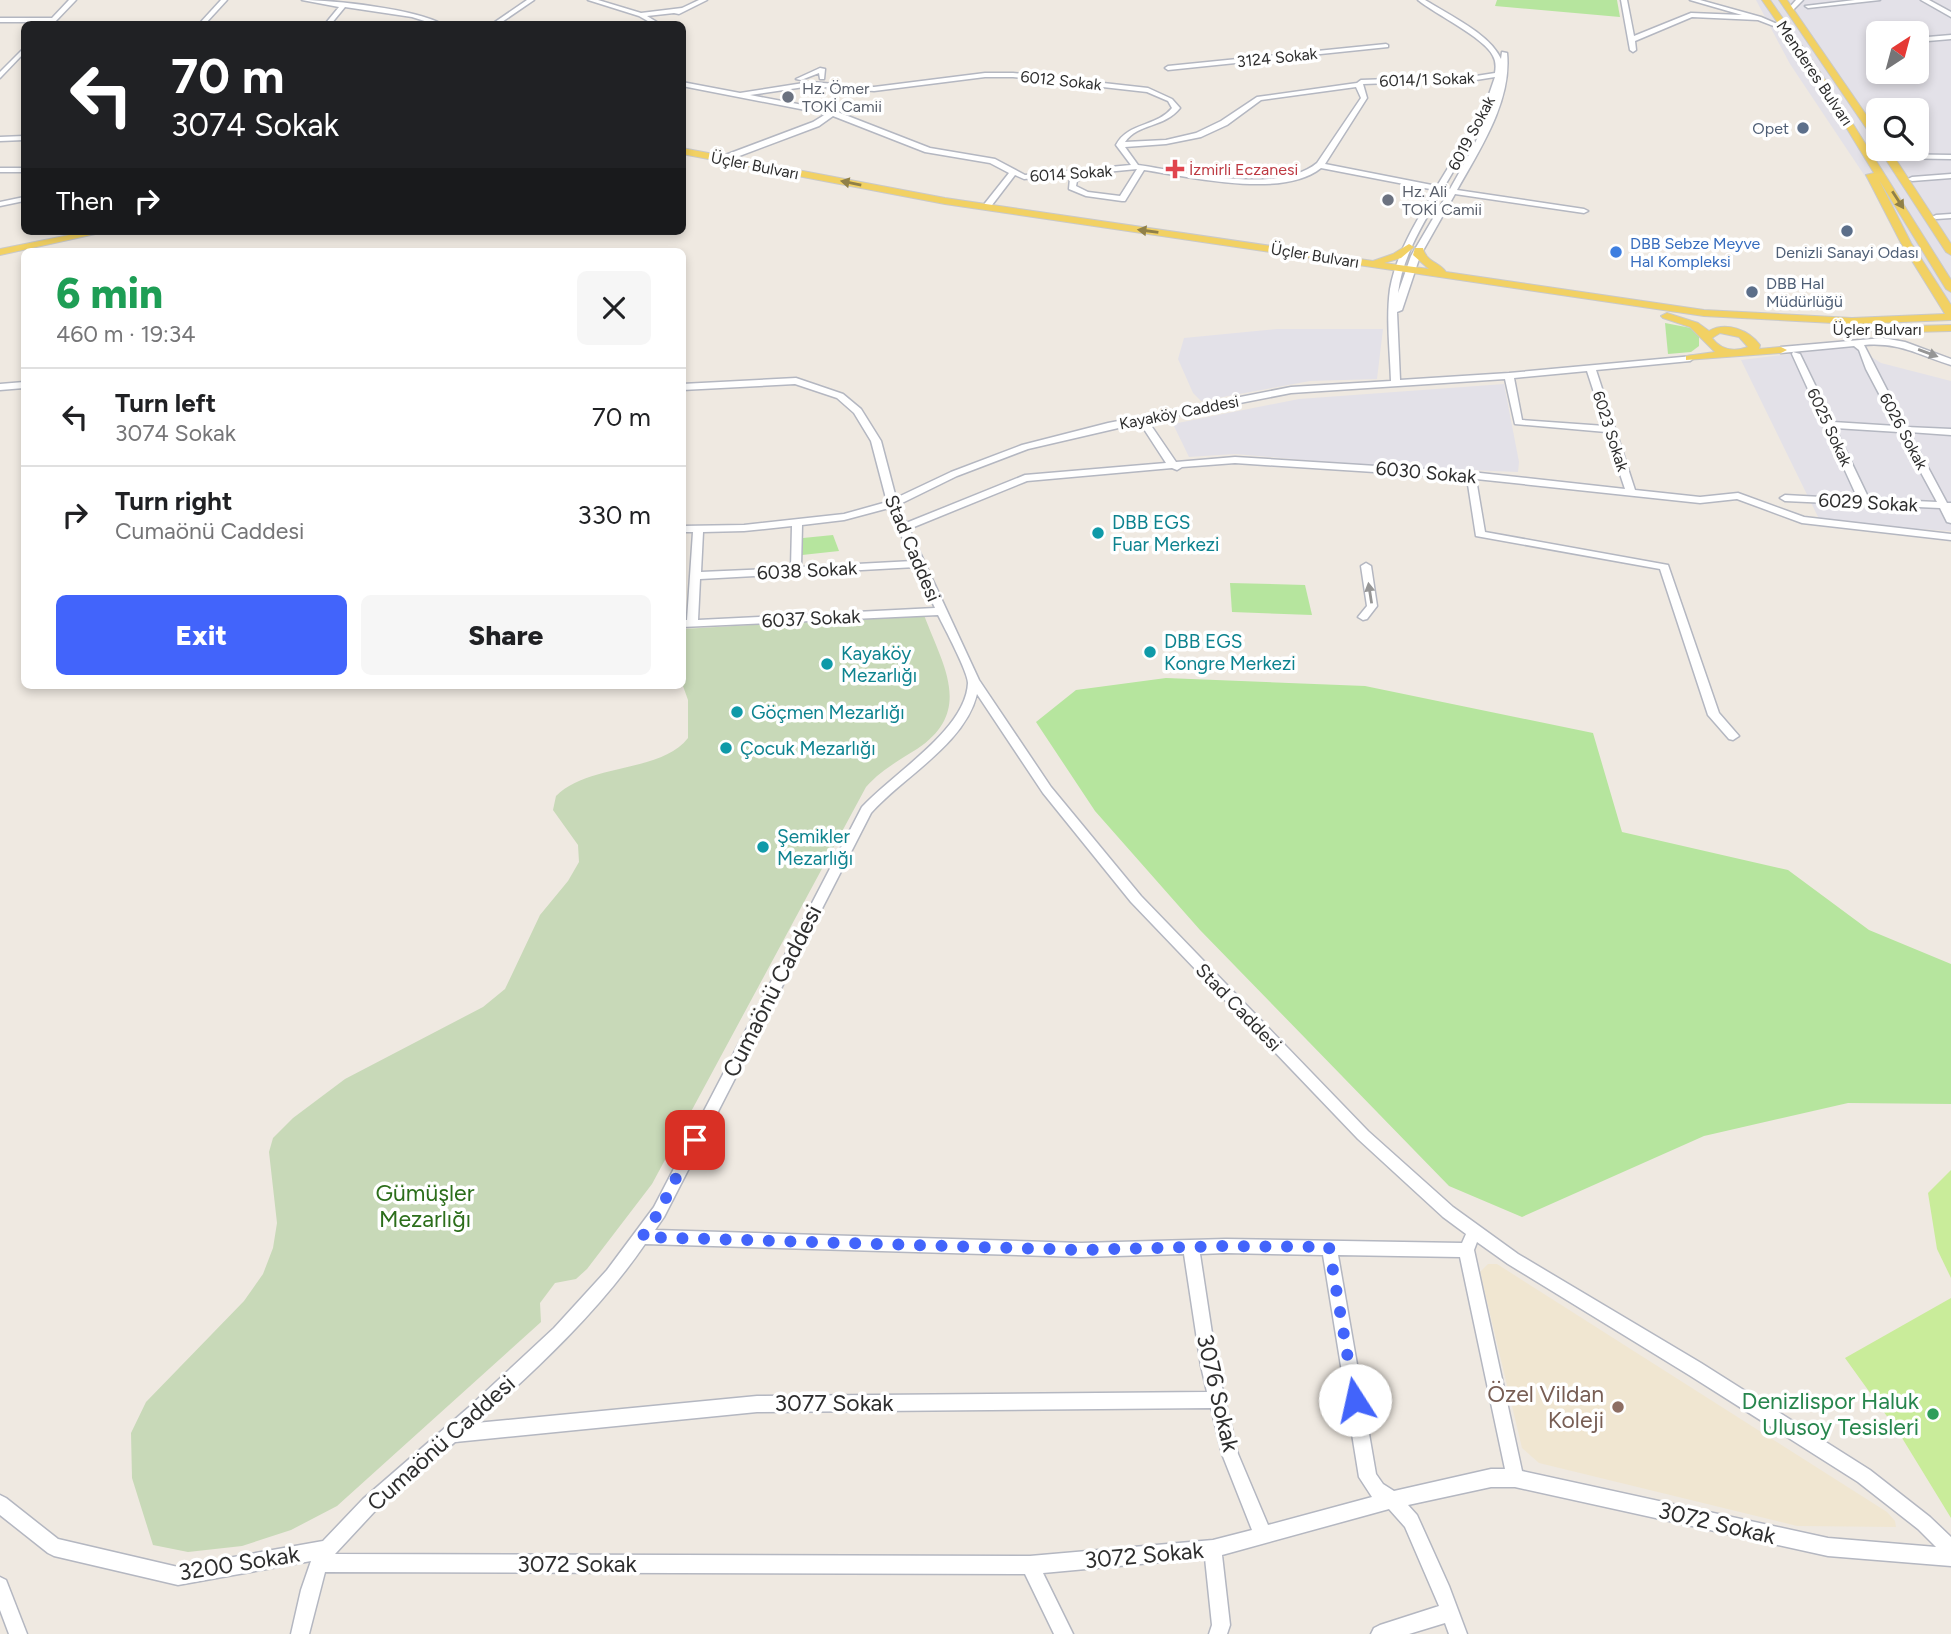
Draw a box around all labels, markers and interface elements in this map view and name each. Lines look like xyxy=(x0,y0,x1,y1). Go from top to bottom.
street label: Menderes Bulvarı xyxy=(1772,17,1857,129)
north arrow xyxy=(1866,21,1928,84)
map controls xyxy=(1866,21,1929,161)
street label: 3124 Sokak xyxy=(1236,44,1318,71)
text: 70 m xyxy=(171,46,284,105)
icon: left xyxy=(56,49,147,140)
street label: 6012 Sokak xyxy=(1019,67,1103,94)
street label: 6014/1 Sokak xyxy=(1379,68,1475,91)
place label: Hz. Ömer TOKİ Camii xyxy=(802,79,882,116)
marker: Hz. Ömer TOKİ Camii xyxy=(780,89,796,105)
street label: 6019 Sokak xyxy=(1444,93,1499,174)
button: search xyxy=(1866,98,1929,161)
text: 3074 Sokak xyxy=(171,106,339,144)
place label: Opet xyxy=(1752,119,1789,138)
marker: Opet xyxy=(1795,120,1811,136)
street label: Üçler Bulvarı xyxy=(709,148,801,183)
place label: İzmirli Eczanesi xyxy=(1189,160,1298,179)
street label: 6014 Sokak xyxy=(1029,161,1113,186)
marker: İzmirli Eczanesi xyxy=(1167,161,1183,177)
one-way arrow xyxy=(840,177,862,188)
icon: right xyxy=(128,182,166,220)
place label: Hz. Ali TOKİ Camii xyxy=(1402,182,1482,219)
text: Then xyxy=(56,185,114,217)
one-way arrow xyxy=(1891,191,1904,210)
marker: Hz. Ali TOKİ Camii xyxy=(1380,192,1396,208)
marker: Denizli Sanayi Odası xyxy=(1839,223,1855,239)
one-way arrow xyxy=(1137,225,1159,236)
place label: DBB Sebze Meyve Hal Kompleksi xyxy=(1630,234,1761,271)
street label: Üçler Bulvarı xyxy=(1269,239,1360,272)
place label: Denizli Sanayi Odası xyxy=(1775,243,1919,262)
marker: DBB Sebze Meyve Hal Kompleksi xyxy=(1608,244,1624,260)
text: 6 min xyxy=(56,268,163,319)
button: close xyxy=(577,271,651,345)
place label: DBB Hal Müdürlüğü xyxy=(1766,274,1843,311)
marker: DBB Hal Müdürlüğü xyxy=(1744,284,1760,300)
text: 460 m · 19:34 xyxy=(56,320,196,348)
street label: Üçler Bulvarı xyxy=(1832,320,1922,339)
one-way arrow xyxy=(1918,348,1939,359)
street label: 6025 Sokak xyxy=(1803,385,1856,470)
text: Turn left xyxy=(115,387,216,419)
street label: 6023 Sokak xyxy=(1589,388,1633,474)
street label: 6026 Sokak xyxy=(1875,390,1932,473)
street label: Kayaköy Caddesi xyxy=(1118,392,1241,433)
icon: left xyxy=(56,398,94,436)
text: 70 m xyxy=(592,401,651,433)
text: 3074 Sokak xyxy=(115,419,236,447)
street label: 6030 Sokak xyxy=(1375,457,1478,488)
text: Turn right xyxy=(115,485,232,517)
street label: 6029 Sokak xyxy=(1818,488,1919,517)
street label: Stad Caddesi xyxy=(880,491,945,605)
icon: right xyxy=(56,496,94,534)
text: 330 m xyxy=(577,499,651,531)
place label: DBB EGS Fuar Merkezi xyxy=(1112,511,1220,556)
text: Cumaönü Caddesi xyxy=(115,517,304,545)
marker: DBB EGS Fuar Merkezi xyxy=(1090,525,1106,541)
street label: 6038 Sokak xyxy=(756,556,858,585)
one-way arrow xyxy=(1364,582,1375,604)
button: Exit xyxy=(56,595,347,675)
button: Share xyxy=(361,595,651,675)
street label: 6037 Sokak xyxy=(761,604,862,633)
place label: DBB EGS Kongre Merkezi xyxy=(1164,630,1296,675)
place label: Kayaköy Mezarlığı xyxy=(841,642,917,687)
marker: DBB EGS Kongre Merkezi xyxy=(1142,644,1158,660)
marker: Kayaköy Mezarlığı xyxy=(819,656,835,672)
place label: Göçmen Mezarlığı xyxy=(751,701,905,724)
marker: Göçmen Mezarlığı xyxy=(729,704,745,720)
place label: Çocuk Mezarlığı xyxy=(740,737,876,760)
marker: Çocuk Mezarlığı xyxy=(718,740,734,756)
place label: Şemikler Mezarlığı xyxy=(777,825,853,870)
marker: Şemikler Mezarlığı xyxy=(755,839,771,855)
street label: Cumaönü Caddesi xyxy=(717,900,827,1082)
street label: Stad Caddesi xyxy=(1191,958,1286,1056)
pin xyxy=(665,1110,725,1170)
icon: arrive xyxy=(676,1121,714,1159)
park label: Gümüşler Mezarlığı xyxy=(376,1179,475,1233)
street label: 3076 Sokak xyxy=(1191,1332,1245,1455)
position arrow xyxy=(1318,1363,1392,1437)
street label: Cumaönü Caddesi xyxy=(361,1369,521,1517)
place label: Özel Vildan Koleji xyxy=(1487,1380,1604,1434)
place label: Denizlispor Haluk Ulusoy Tesisleri xyxy=(1742,1387,1920,1441)
street label: 3077 Sokak xyxy=(775,1389,894,1417)
marker: Özel Vildan Koleji xyxy=(1610,1399,1626,1415)
marker: Denizlispor Haluk Ulusoy Tesisleri xyxy=(1925,1406,1941,1422)
street label: 3072 Sokak xyxy=(1656,1496,1779,1550)
street label: 3072 Sokak xyxy=(1083,1536,1206,1574)
street label: 3200 Sokak xyxy=(177,1540,302,1586)
street label: 3072 Sokak xyxy=(517,1550,638,1578)

